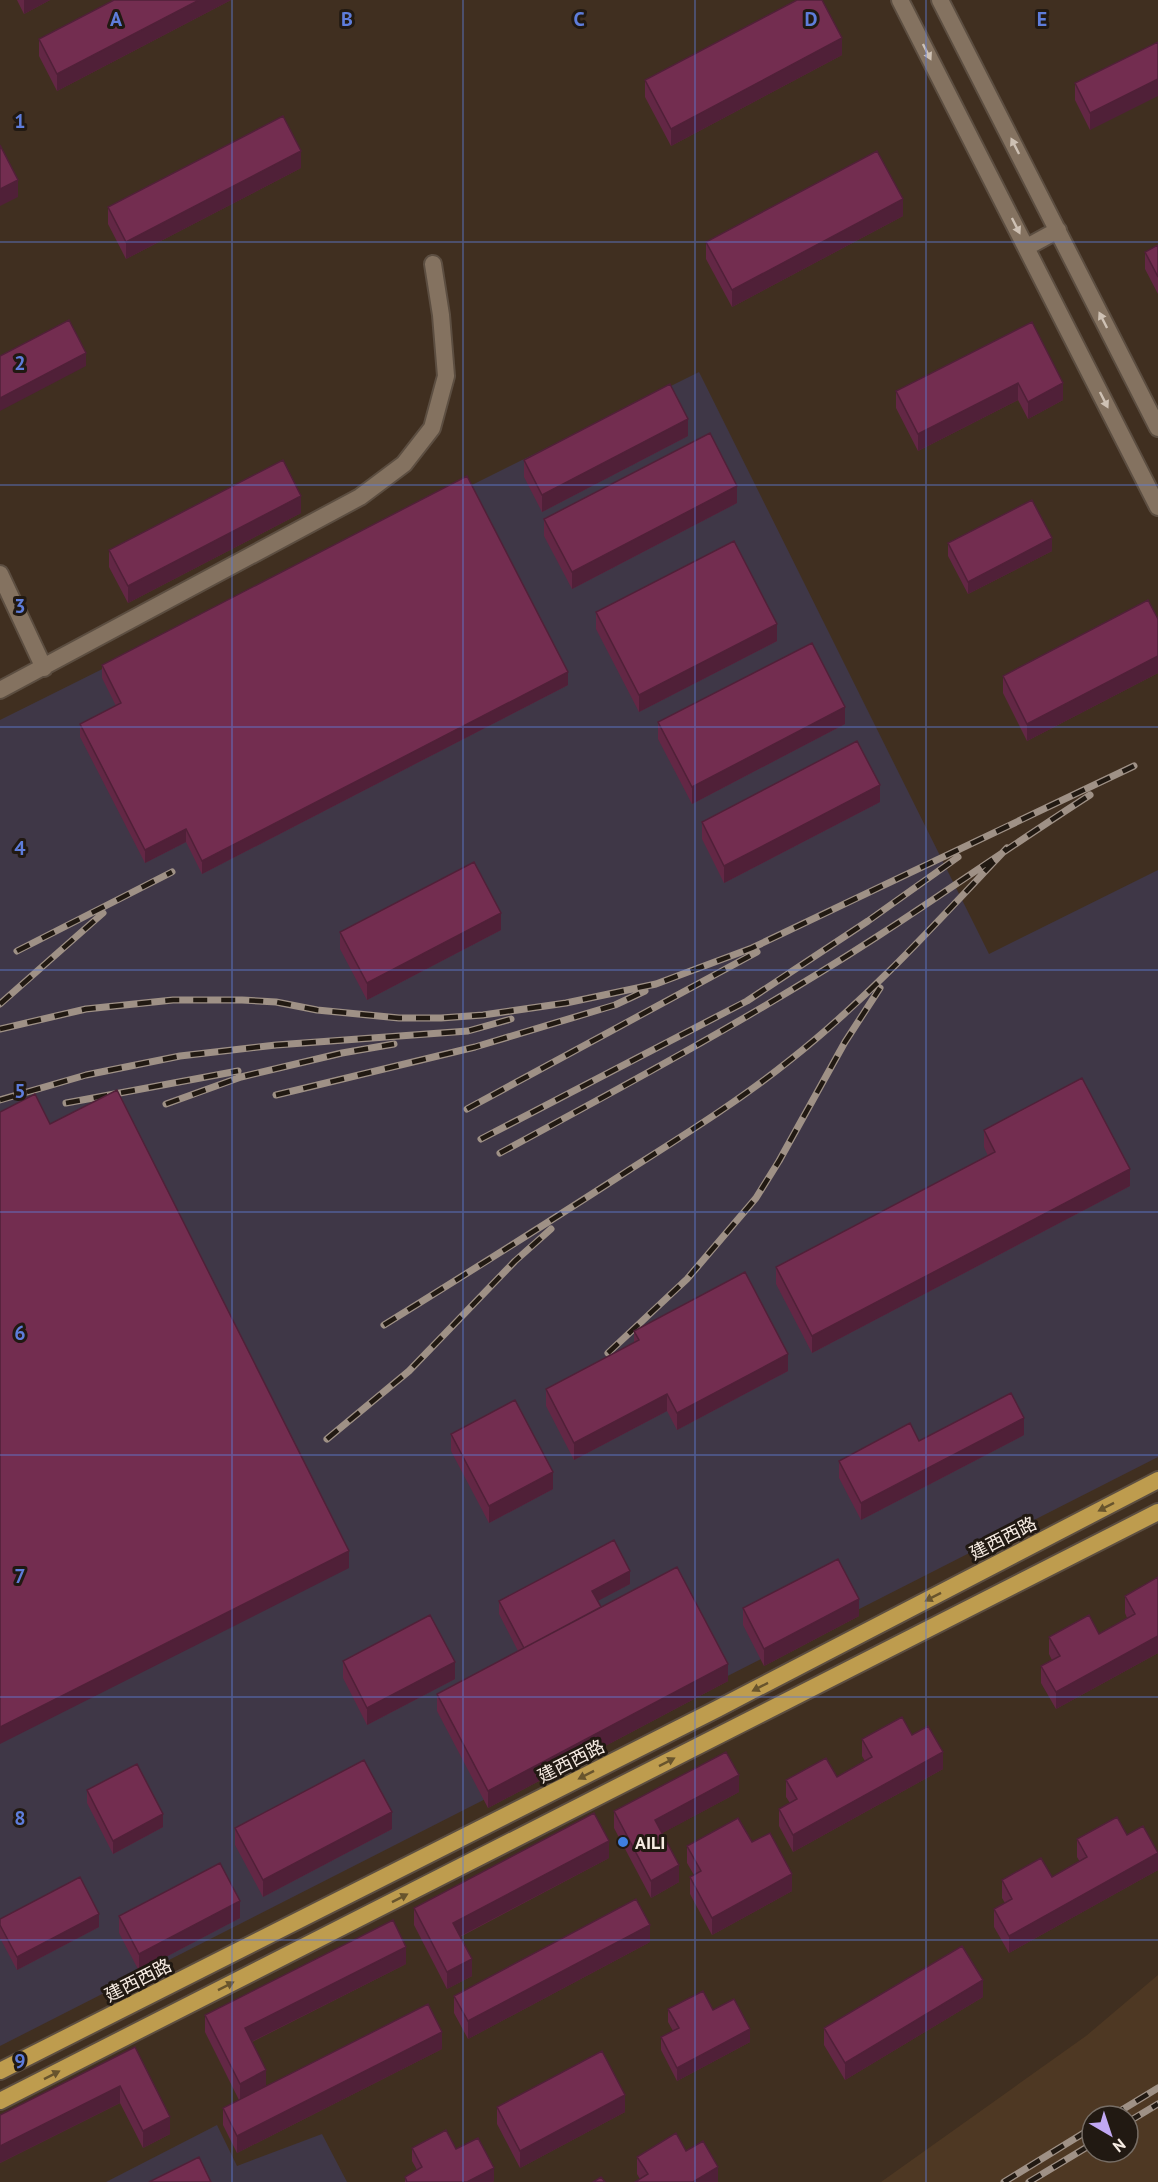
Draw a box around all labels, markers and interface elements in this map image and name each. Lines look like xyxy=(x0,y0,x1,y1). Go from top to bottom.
text: A xyxy=(110,6,123,32)
text: B xyxy=(341,6,353,32)
text: C xyxy=(573,6,585,32)
text: D xyxy=(805,6,818,32)
text: E xyxy=(1037,6,1047,32)
one-way arrow xyxy=(922,44,932,61)
text: 1 xyxy=(14,108,26,134)
one-way arrow xyxy=(1010,137,1020,155)
one-way arrow xyxy=(1011,217,1021,234)
one-way arrow xyxy=(1098,311,1108,328)
text: 2 xyxy=(14,350,26,376)
one-way arrow xyxy=(1099,391,1109,408)
text: 3 xyxy=(14,593,26,619)
text: 4 xyxy=(14,835,26,861)
text: 5 xyxy=(14,1078,26,1104)
text: 6 xyxy=(14,1320,26,1346)
one-way arrow xyxy=(1097,1502,1114,1512)
street label: 建西西路 xyxy=(966,1511,1040,1565)
text: 7 xyxy=(14,1563,26,1589)
one-way arrow xyxy=(924,1592,941,1602)
one-way arrow xyxy=(751,1682,768,1692)
street label: 建西西路 xyxy=(534,1734,608,1788)
one-way arrow xyxy=(659,1757,676,1766)
one-way arrow xyxy=(577,1770,594,1780)
text: 8 xyxy=(14,1805,26,1831)
place label: AILI xyxy=(635,1831,665,1854)
marker: AILI xyxy=(616,1835,630,1849)
one-way arrow xyxy=(392,1893,409,1903)
street label: 建西西路 xyxy=(101,1953,175,2007)
one-way arrow xyxy=(218,1981,235,1991)
text: 9 xyxy=(14,2048,26,2074)
one-way arrow xyxy=(44,2070,61,2079)
north arrow xyxy=(1080,2104,1140,2164)
text: N xyxy=(1109,2135,1130,2157)

